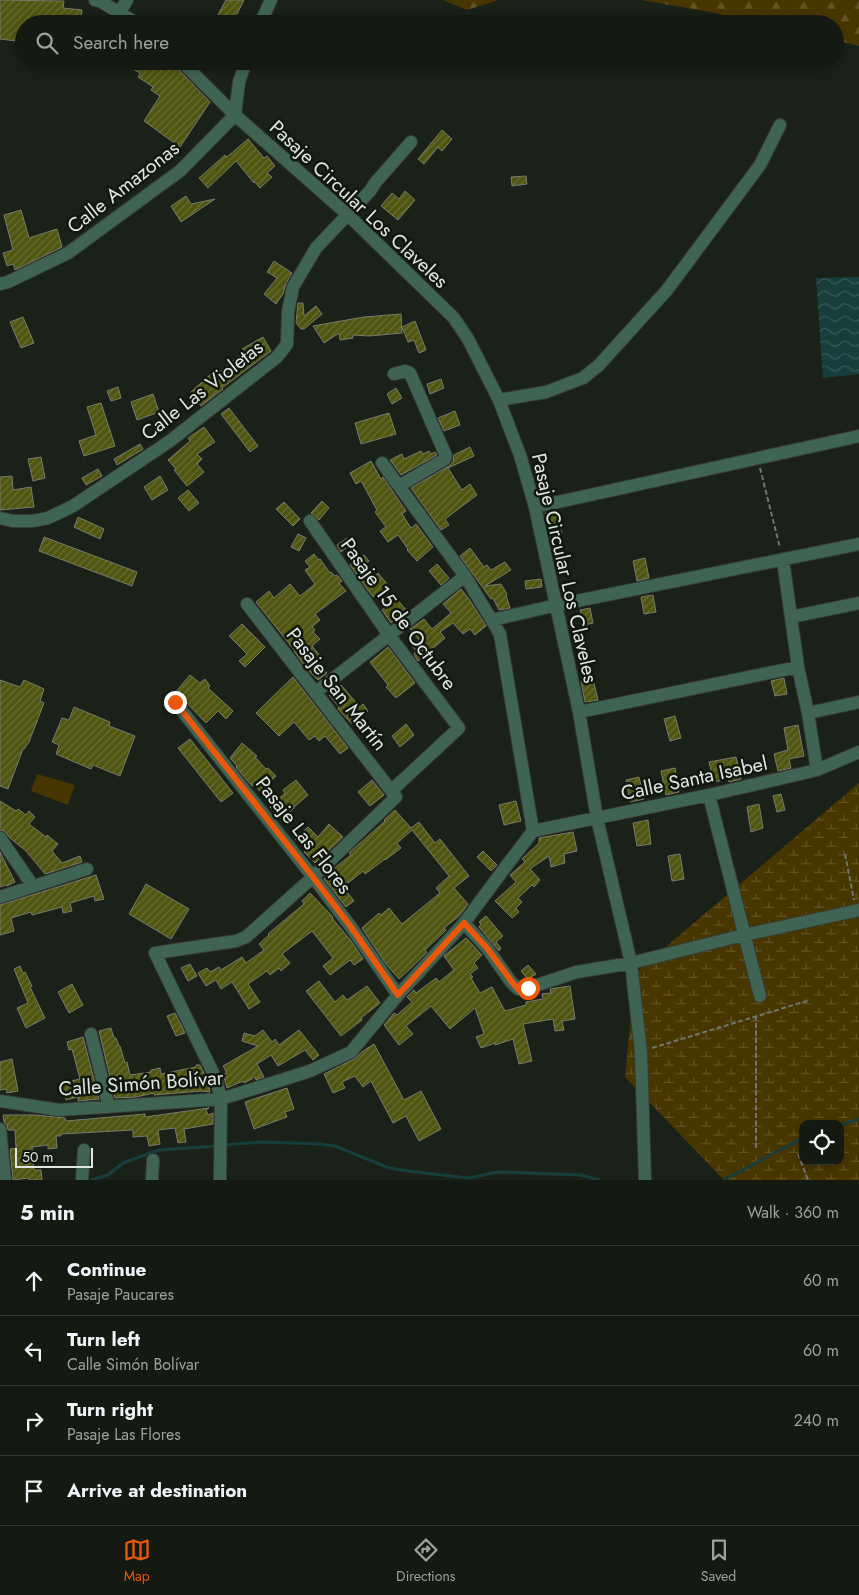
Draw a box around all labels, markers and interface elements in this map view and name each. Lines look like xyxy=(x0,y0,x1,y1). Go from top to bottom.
search box xyxy=(15,15,844,70)
icon: search xyxy=(33,29,61,57)
text: Search here xyxy=(73,29,169,56)
street label: Pasaje Circular Los Claveles xyxy=(263,114,455,295)
street label: Calle Amazonas xyxy=(61,134,186,240)
street label: Calle Las Violetas xyxy=(135,333,270,447)
street label: Pasaje Circular Los Claveles xyxy=(524,450,605,686)
street label: Pasaje 15 de Octubre xyxy=(333,532,464,696)
street label: Pasaje San Martín xyxy=(279,622,394,757)
route end xyxy=(164,691,187,714)
street label: Calle Santa Isabel xyxy=(618,749,770,808)
street label: Pasaje Las Flores xyxy=(248,770,359,900)
route start xyxy=(517,977,540,1000)
street label: Calle Simón Bolívar xyxy=(58,1063,225,1104)
map controls xyxy=(799,1120,844,1165)
button: locate xyxy=(799,1120,844,1165)
scale bar xyxy=(15,1145,92,1168)
text: 50 m xyxy=(22,1147,53,1167)
text: 5 min xyxy=(20,1198,75,1228)
text: Walk · 360 m xyxy=(747,1201,839,1224)
text: Continue xyxy=(67,1256,146,1283)
icon: ahead xyxy=(20,1267,48,1295)
text: 60 m xyxy=(803,1269,839,1292)
text: Pasaje Paucares xyxy=(67,1283,174,1306)
text: Turn left xyxy=(67,1326,140,1353)
icon: left xyxy=(20,1337,48,1365)
text: 60 m xyxy=(803,1339,839,1362)
text: Calle Simón Bolívar xyxy=(67,1353,199,1376)
text: Turn right xyxy=(67,1396,153,1423)
icon: right xyxy=(20,1407,48,1435)
text: 240 m xyxy=(794,1409,839,1432)
text: Pasaje Las Flores xyxy=(67,1423,181,1446)
icon: arrive xyxy=(20,1477,48,1505)
text: Arrive at destination xyxy=(67,1477,247,1504)
tab: Map xyxy=(123,1536,151,1586)
tab: Directions xyxy=(396,1536,455,1586)
tab: Saved xyxy=(701,1536,736,1586)

